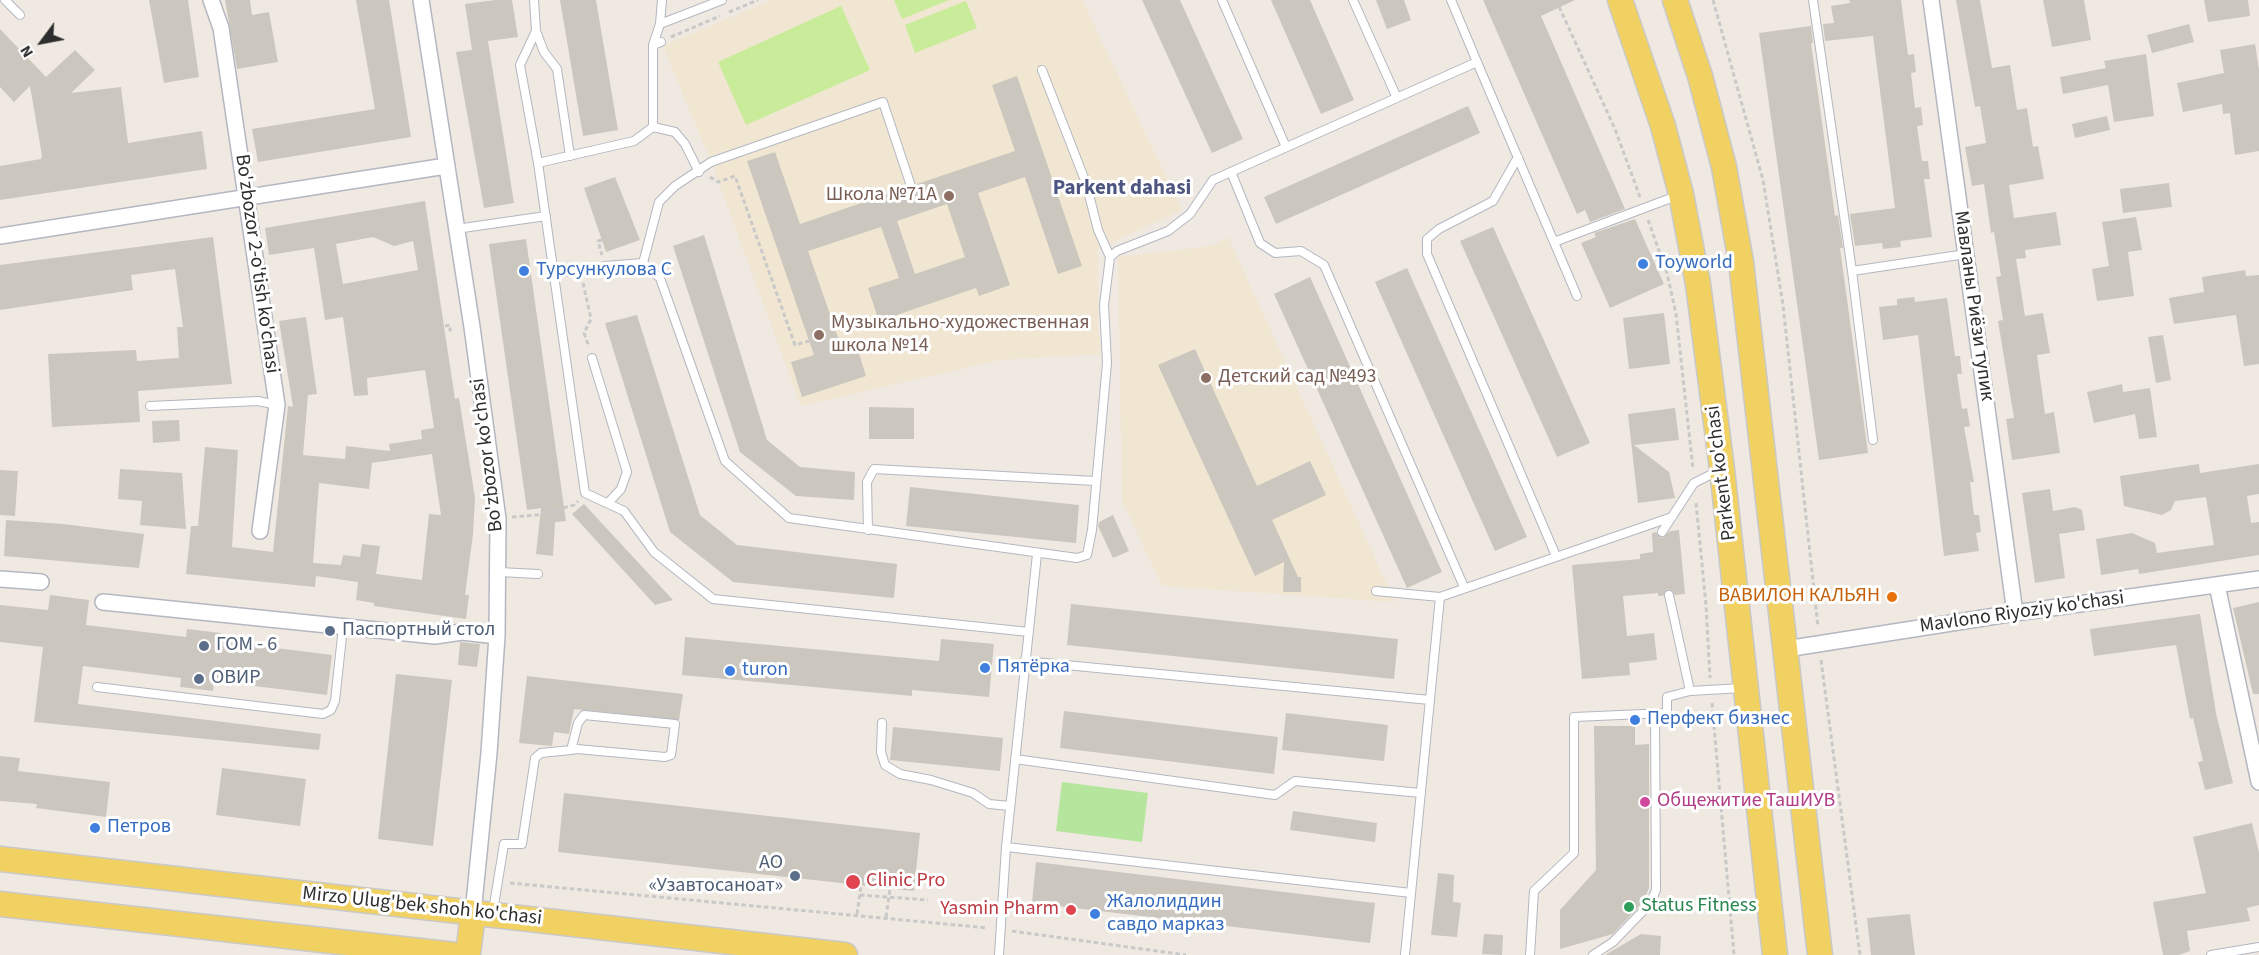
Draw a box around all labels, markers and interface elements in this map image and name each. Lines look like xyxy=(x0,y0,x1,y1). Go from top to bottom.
north arrow xyxy=(12,12,72,72)
text: N xyxy=(15,41,39,62)
street label: Bo'zbozor 2-o'tish ko'chasi xyxy=(229,153,283,375)
district label: Parkent dahasi xyxy=(1053,176,1191,202)
place label: Школа №71А xyxy=(826,184,937,208)
marker: Школа №71А xyxy=(942,189,956,203)
street label: Мавланы Риёзи тупик xyxy=(1948,209,1998,403)
place label: Toyworld xyxy=(1655,252,1733,276)
marker: Toyworld xyxy=(1636,257,1650,271)
place label: Турсункулова С xyxy=(536,259,672,283)
marker: Турсункулова С xyxy=(517,264,531,278)
place label: Музыкально-художественная школа №14 xyxy=(831,312,1090,359)
marker: Музыкально-художественная школа №14 xyxy=(812,328,826,342)
place label: Детский сад №493 xyxy=(1218,366,1377,390)
marker: Детский сад №493 xyxy=(1199,371,1213,385)
street label: Bo'zbozor ko'chasi xyxy=(467,377,509,533)
street label: Parkent ko'chasi xyxy=(1702,404,1742,542)
place label: ВАВИЛОН КАЛЬЯН xyxy=(1718,585,1880,609)
street label: Mavlono Riyoziy ko'chasi xyxy=(1918,587,2126,639)
marker: ВАВИЛОН КАЛЬЯН xyxy=(1885,590,1899,604)
place label: Паспортный стол xyxy=(342,619,495,643)
marker: Паспортный стол xyxy=(323,624,337,638)
place label: ГОМ - 6 xyxy=(216,634,277,658)
marker: ГОМ - 6 xyxy=(197,639,211,653)
place label: Пятёрка xyxy=(997,656,1070,680)
place label: turon xyxy=(742,659,788,683)
marker: Пятёрка xyxy=(978,661,992,675)
marker: turon xyxy=(723,664,737,678)
place label: ОВИР xyxy=(211,667,261,691)
marker: ОВИР xyxy=(192,672,206,686)
place label: Перфект бизнес xyxy=(1647,708,1790,732)
marker: Перфект бизнес xyxy=(1628,713,1642,727)
place label: Общежитие ТашИУВ xyxy=(1657,790,1835,814)
marker: Общежитие ТашИУВ xyxy=(1638,795,1652,809)
place label: Петров xyxy=(107,816,171,840)
marker: Петров xyxy=(88,821,102,835)
place label: АО «Узавтосаноат» xyxy=(649,852,783,899)
marker: АО «Узавтосаноат» xyxy=(788,869,802,883)
place label: Clinic Pro xyxy=(866,870,945,894)
marker: Clinic Pro xyxy=(844,873,862,891)
street label: Mirzo Ulug'bek shoh ko'chasi xyxy=(301,882,543,932)
place label: Жалолиддин савдо марказ xyxy=(1107,891,1224,938)
place label: Status Fitness xyxy=(1641,895,1757,919)
place label: Yasmin Pharm xyxy=(940,898,1059,922)
marker: Status Fitness xyxy=(1622,900,1636,914)
marker: Yasmin Pharm xyxy=(1064,903,1078,917)
marker: Жалолиддин савдо марказ xyxy=(1088,907,1102,921)

